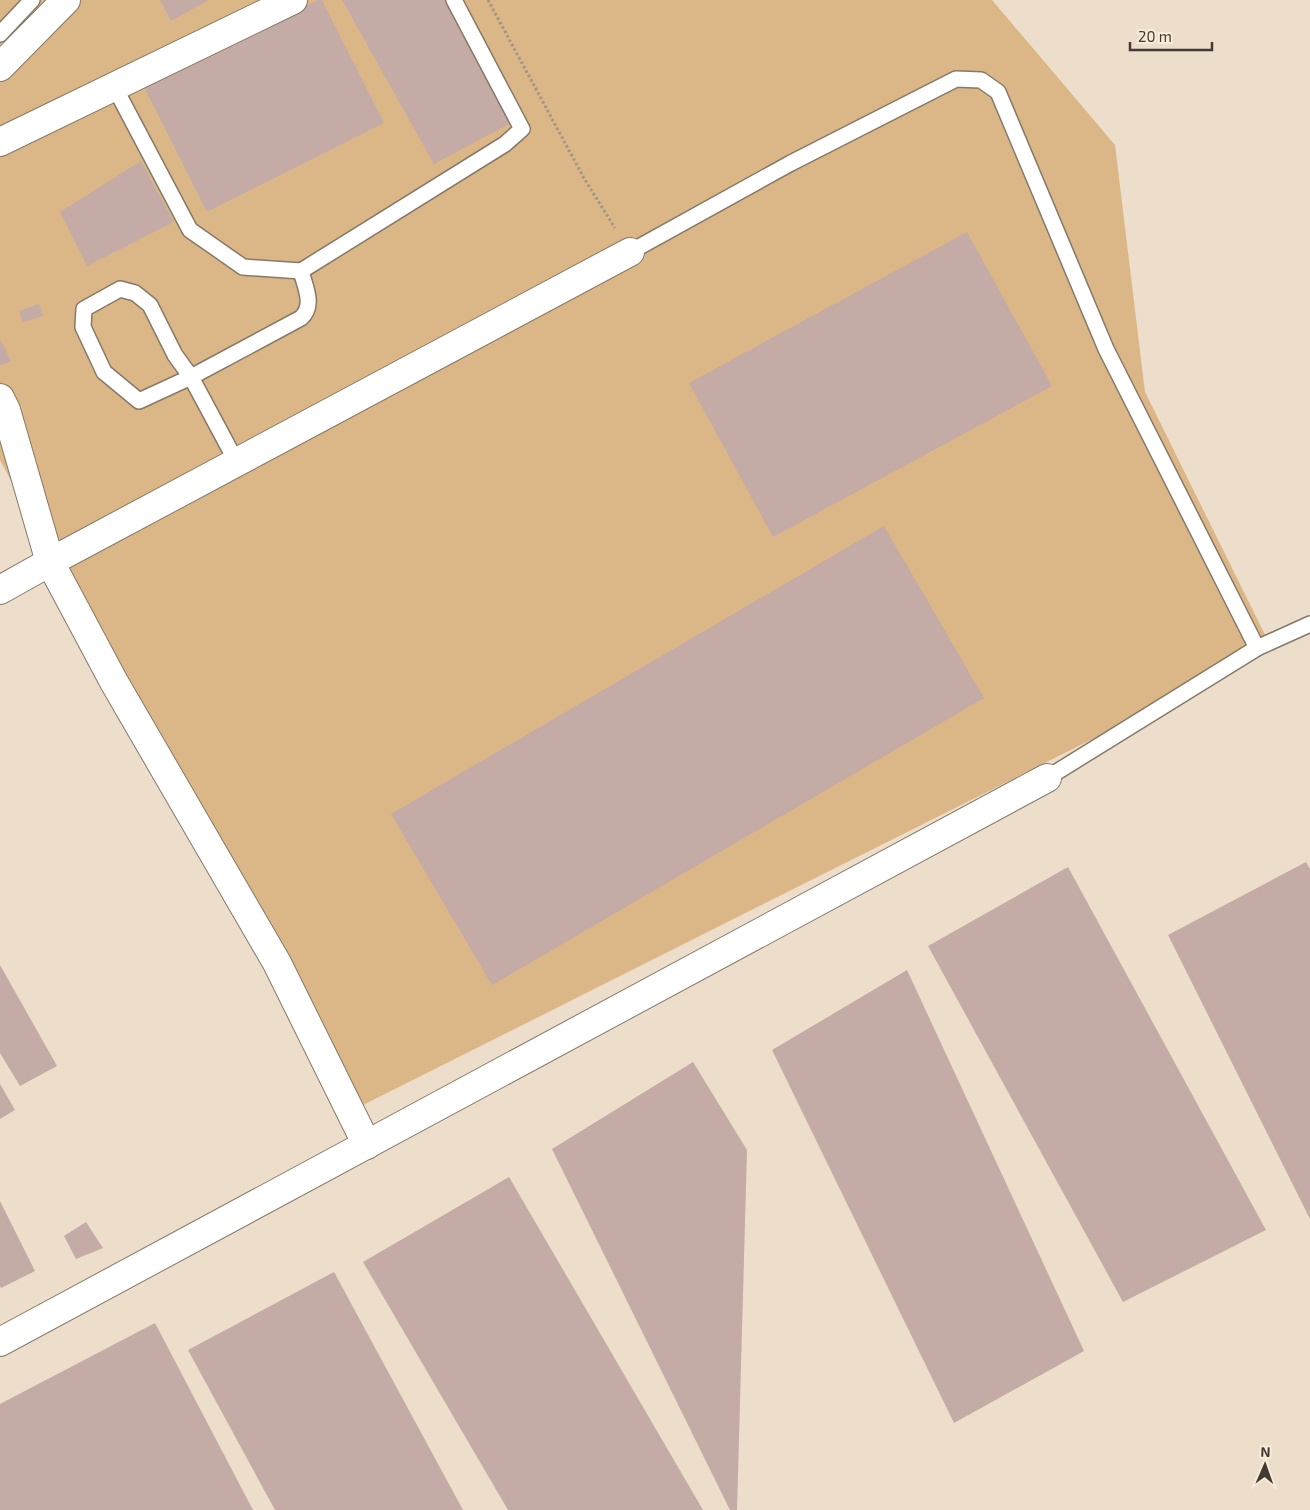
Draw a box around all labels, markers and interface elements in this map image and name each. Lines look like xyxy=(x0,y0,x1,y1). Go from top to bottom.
scale bar xyxy=(1130,20,1212,52)
text: 20 m xyxy=(1138,27,1172,45)
north arrow xyxy=(1240,1440,1290,1490)
text: N xyxy=(1260,1443,1271,1460)

